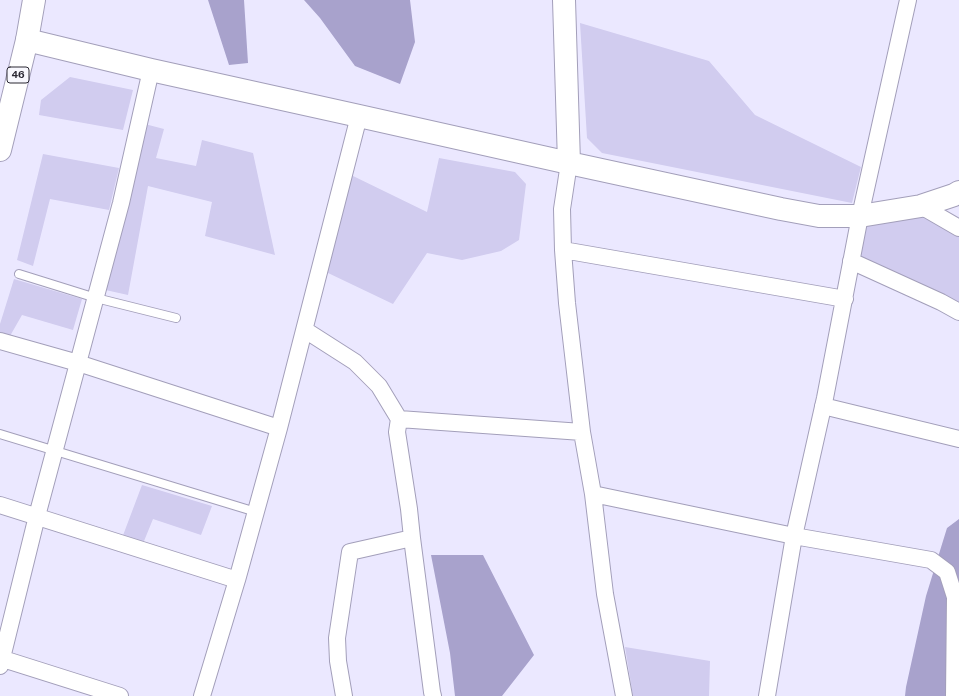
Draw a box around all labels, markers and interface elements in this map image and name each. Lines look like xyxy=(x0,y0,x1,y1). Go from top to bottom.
road number: 46 xyxy=(7,67,29,83)

